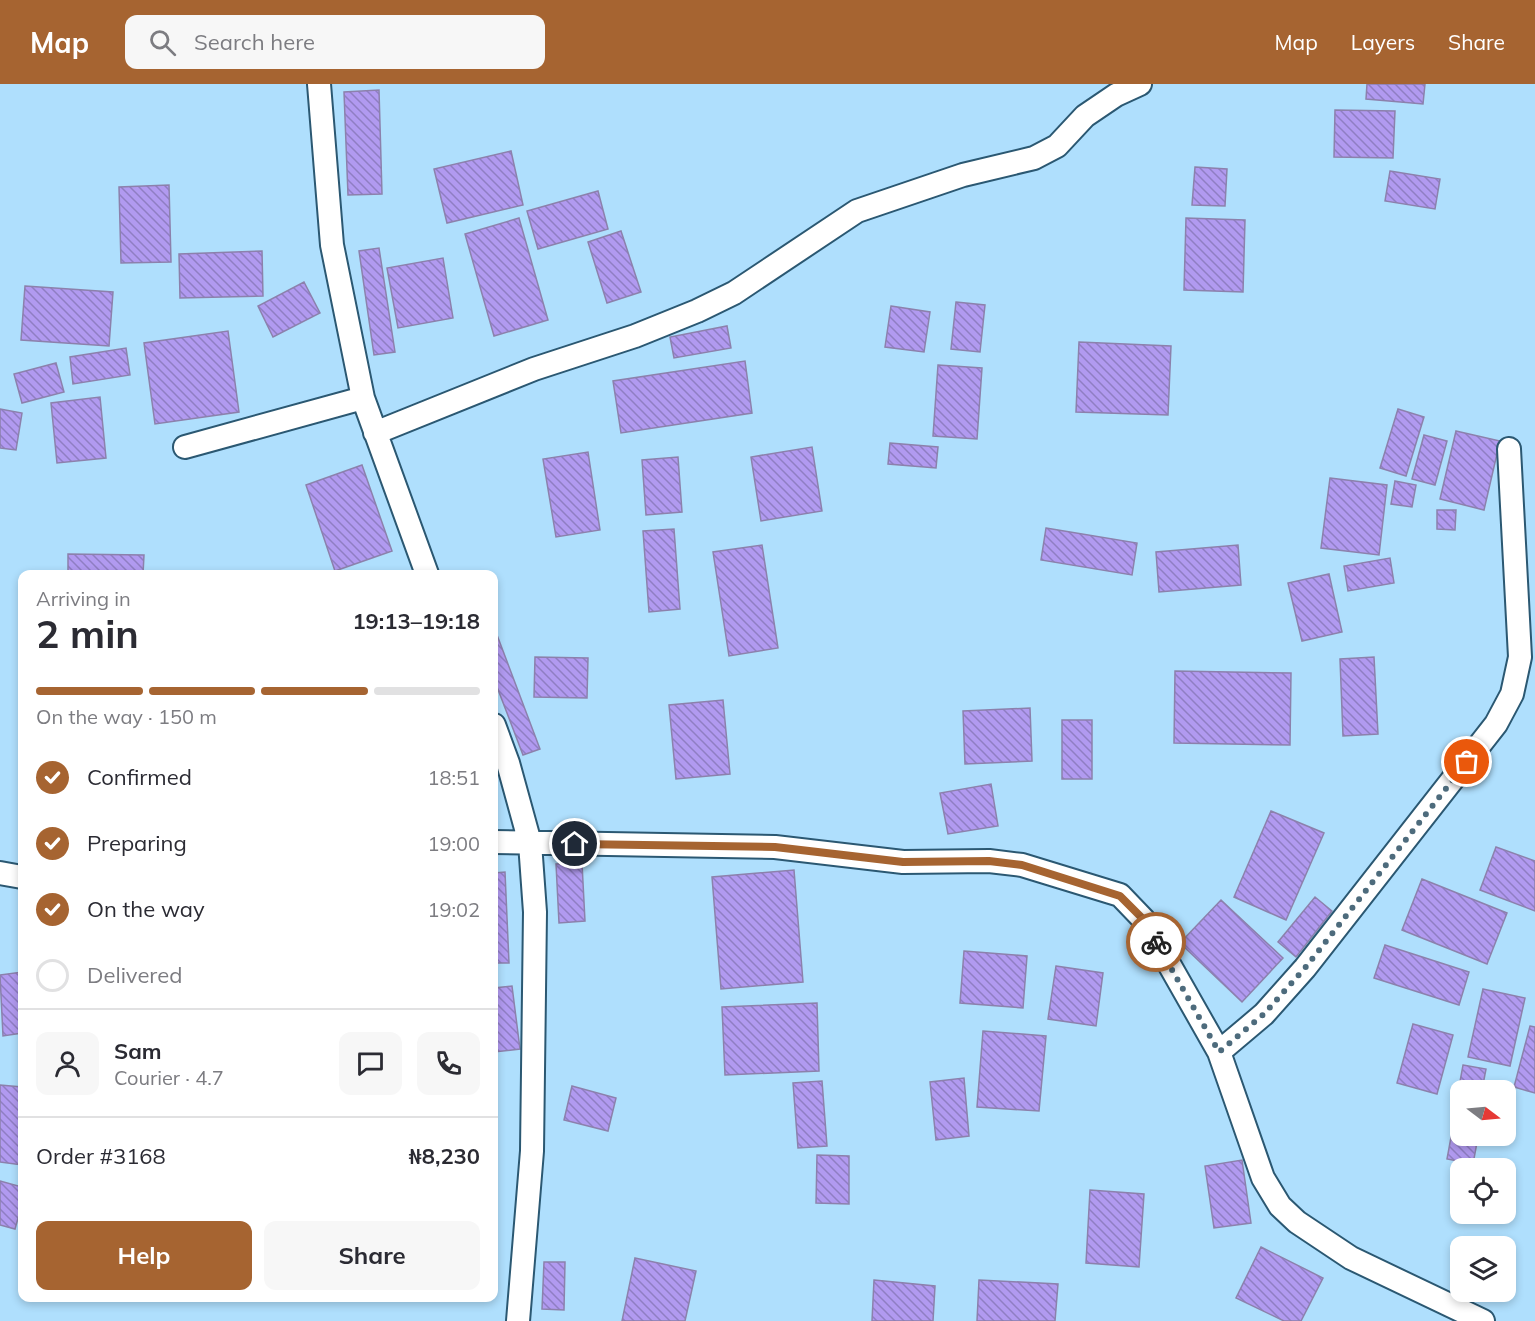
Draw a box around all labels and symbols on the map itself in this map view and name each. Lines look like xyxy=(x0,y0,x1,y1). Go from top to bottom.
pin xyxy=(1441,736,1492,787)
pin xyxy=(549,818,600,869)
courier xyxy=(1126,912,1186,972)
north arrow xyxy=(1450,1080,1516,1146)

